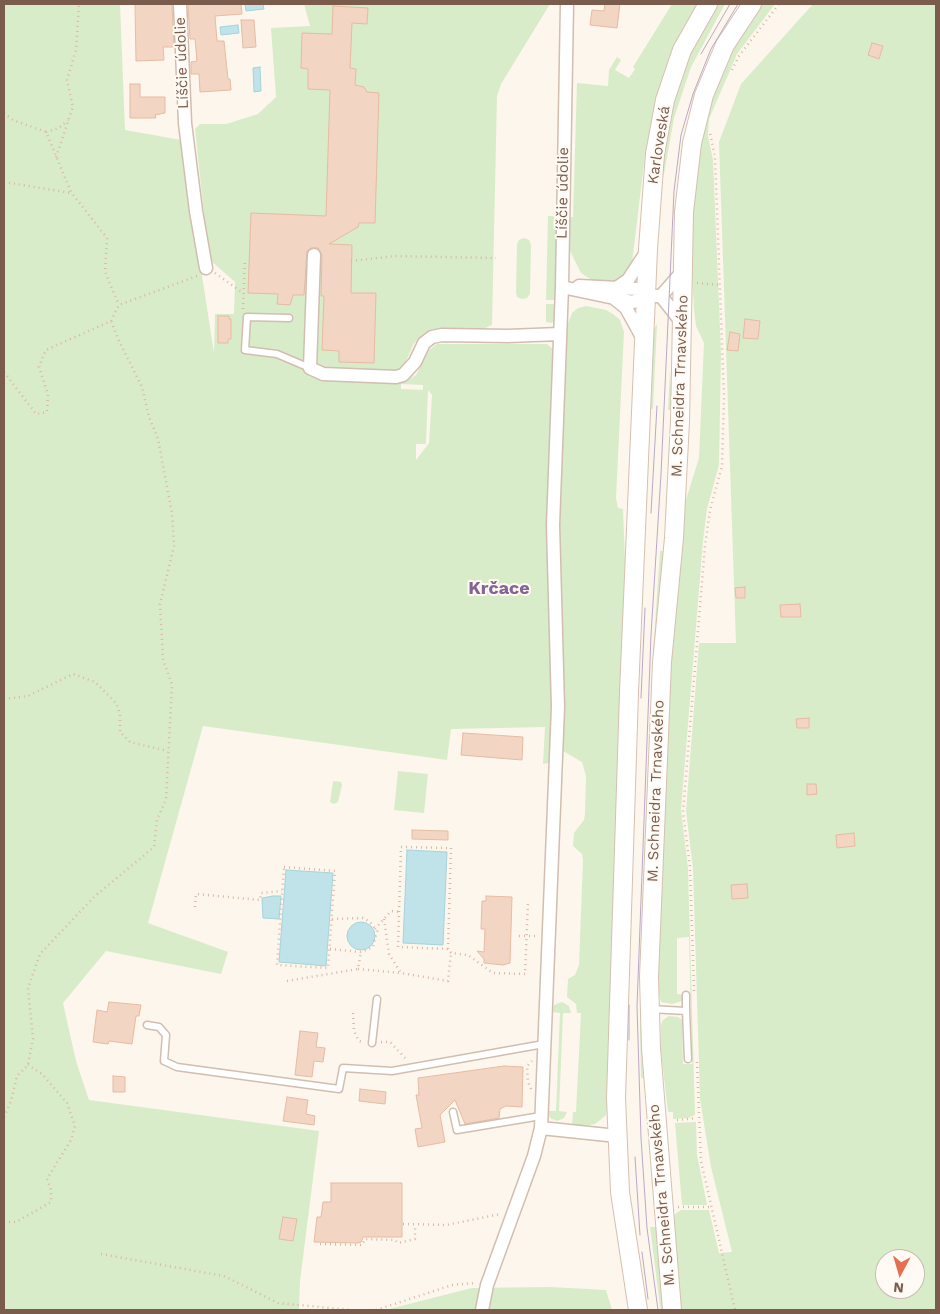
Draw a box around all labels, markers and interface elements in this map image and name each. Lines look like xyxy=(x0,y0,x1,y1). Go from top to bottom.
street label: Líščie údolie xyxy=(171,17,193,109)
street label: Karloveská xyxy=(644,105,674,185)
street label: Líščie údolie xyxy=(553,147,573,239)
street label: M. Schneidra Trnavského xyxy=(668,295,692,477)
district label: Krčace xyxy=(468,578,530,600)
street label: M. Schneidra Trnavského xyxy=(644,700,668,882)
street label: M. Schneidra Trnavského xyxy=(645,1103,679,1287)
north arrow xyxy=(875,1249,925,1299)
text: N xyxy=(893,1279,905,1296)

